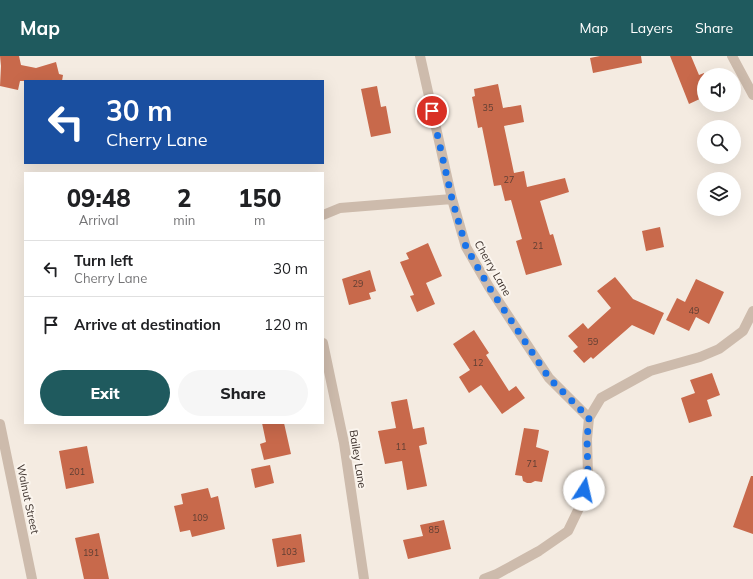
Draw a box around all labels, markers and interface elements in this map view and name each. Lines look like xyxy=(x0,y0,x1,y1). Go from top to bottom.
text: Map xyxy=(20,16,60,40)
text: Map xyxy=(579,19,608,37)
text: Layers xyxy=(630,19,673,37)
text: Share xyxy=(695,19,733,37)
map controls xyxy=(697,68,741,216)
button: sound xyxy=(697,68,741,112)
text: 30 m xyxy=(106,93,172,128)
pin xyxy=(415,94,449,128)
icon: left xyxy=(40,96,92,148)
icon: arrive xyxy=(421,100,443,122)
house number: 35 xyxy=(483,102,494,113)
button: search xyxy=(697,120,741,164)
text: Cherry Lane xyxy=(106,128,207,151)
button: layers xyxy=(697,172,741,216)
house number: 27 xyxy=(504,174,514,185)
text: 09:48 xyxy=(67,183,131,213)
text: 2 xyxy=(177,183,192,213)
text: 150 xyxy=(238,183,281,213)
text: Arrival xyxy=(79,212,119,228)
text: min xyxy=(173,212,195,228)
text: m xyxy=(254,212,265,228)
street label: Cherry Lane xyxy=(471,238,515,298)
house number: 21 xyxy=(533,240,543,251)
text: Turn left xyxy=(74,251,133,270)
icon: left xyxy=(40,258,62,280)
text: 30 m xyxy=(273,259,308,278)
text: Cherry Lane xyxy=(74,270,147,286)
house number: 29 xyxy=(353,278,363,289)
house number: 49 xyxy=(689,305,699,316)
icon: arrive xyxy=(40,314,62,336)
text: Arrive at destination xyxy=(74,315,221,334)
text: 120 m xyxy=(264,315,308,334)
house number: 59 xyxy=(588,336,598,347)
house number: 12 xyxy=(473,357,483,368)
button: Exit xyxy=(40,370,170,416)
button: Share xyxy=(178,370,308,416)
street label: Bailey Lane xyxy=(346,429,370,489)
house number: 11 xyxy=(396,441,406,452)
house number: 71 xyxy=(527,458,537,469)
street label: Walnut Street xyxy=(14,463,42,535)
house number: 201 xyxy=(69,466,85,477)
position arrow xyxy=(563,469,605,511)
house number: 109 xyxy=(192,512,208,523)
house number: 85 xyxy=(429,524,440,535)
house number: 103 xyxy=(281,546,297,557)
house number: 191 xyxy=(83,547,99,558)

